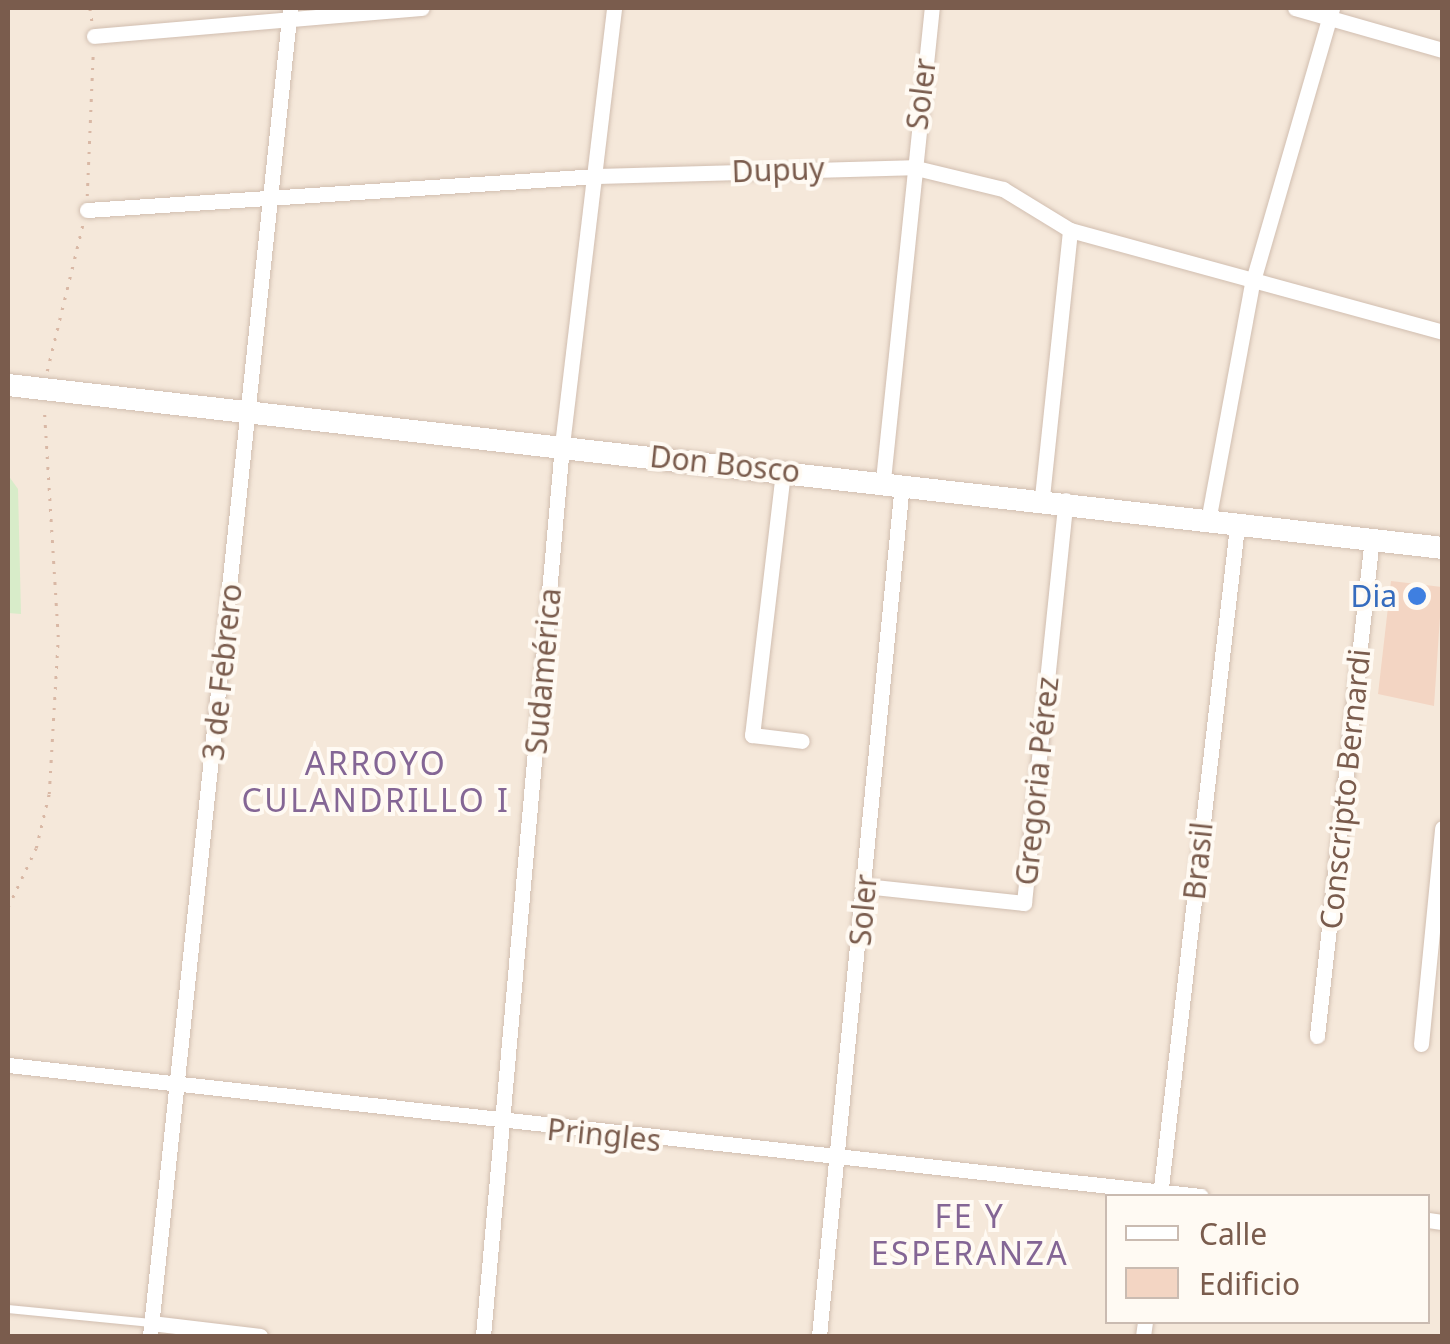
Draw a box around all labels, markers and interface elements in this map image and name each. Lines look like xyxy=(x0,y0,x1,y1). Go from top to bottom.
street label: Soler xyxy=(899,56,943,132)
street label: Dupuy xyxy=(731,150,825,190)
street label: Don Bosco xyxy=(648,438,802,490)
place label: Dia xyxy=(1351,578,1397,614)
street label: 3 de Febrero xyxy=(195,582,249,762)
marker: Dia xyxy=(1406,585,1428,607)
street label: Sudamérica xyxy=(518,586,568,756)
street label: Conscripto Bernardi xyxy=(1312,647,1378,931)
street label: Gregoria Pérez xyxy=(1008,675,1066,887)
district label: ARROYO CULANDRILLO I xyxy=(242,745,510,820)
street label: Brasil xyxy=(1176,820,1220,902)
street label: Soler xyxy=(842,873,884,947)
street label: Pringles xyxy=(545,1111,663,1159)
legend xyxy=(1105,1194,1430,1324)
district label: FE Y ESPERANZA xyxy=(871,1198,1069,1273)
text: Calle xyxy=(1199,1213,1267,1254)
text: Edificio xyxy=(1199,1263,1300,1304)

